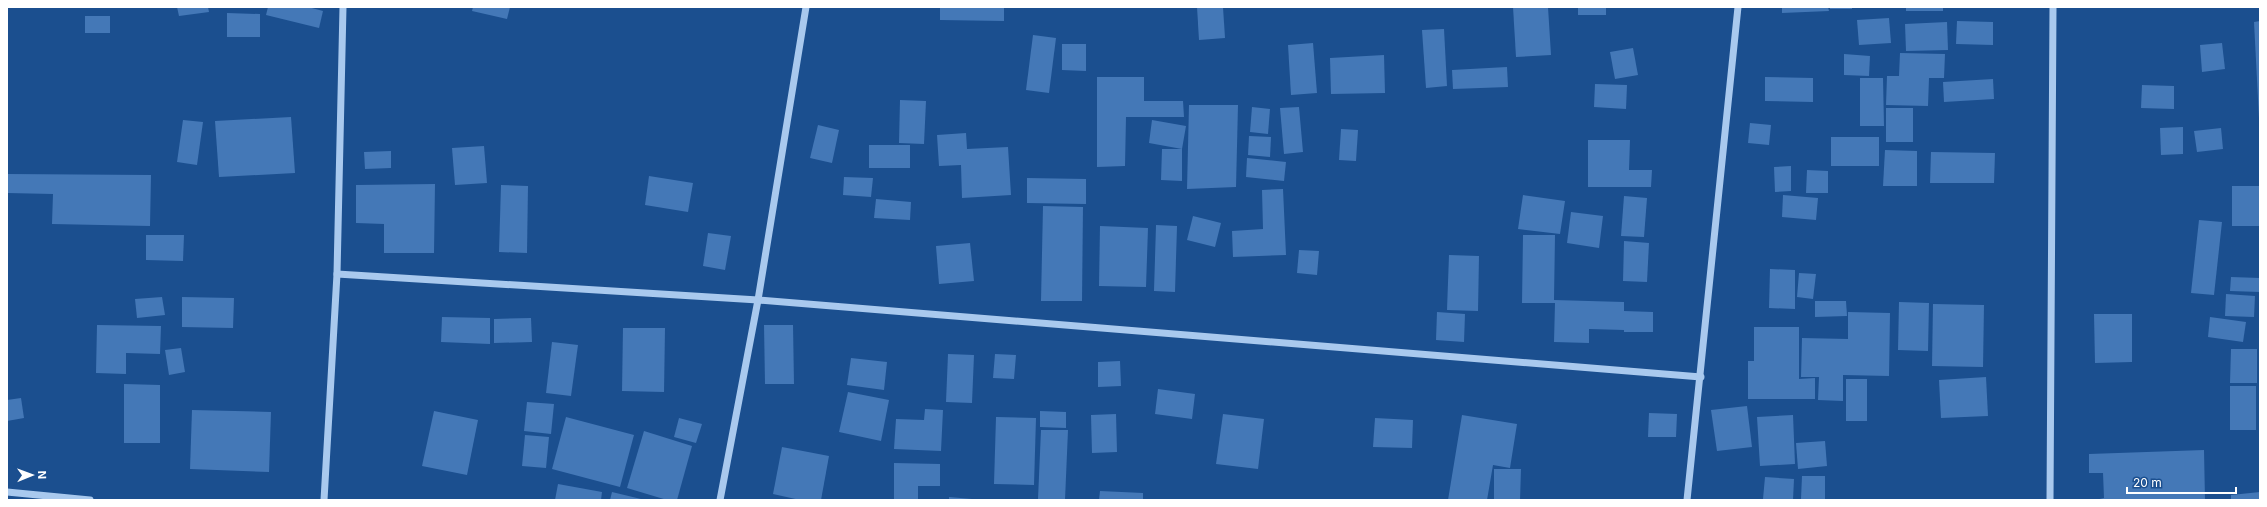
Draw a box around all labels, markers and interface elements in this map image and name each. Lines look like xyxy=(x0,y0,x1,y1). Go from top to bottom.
north arrow xyxy=(12,455,52,495)
scale bar xyxy=(2127,469,2236,495)
text: N xyxy=(35,471,49,479)
text: 20 m xyxy=(2133,475,2162,490)

